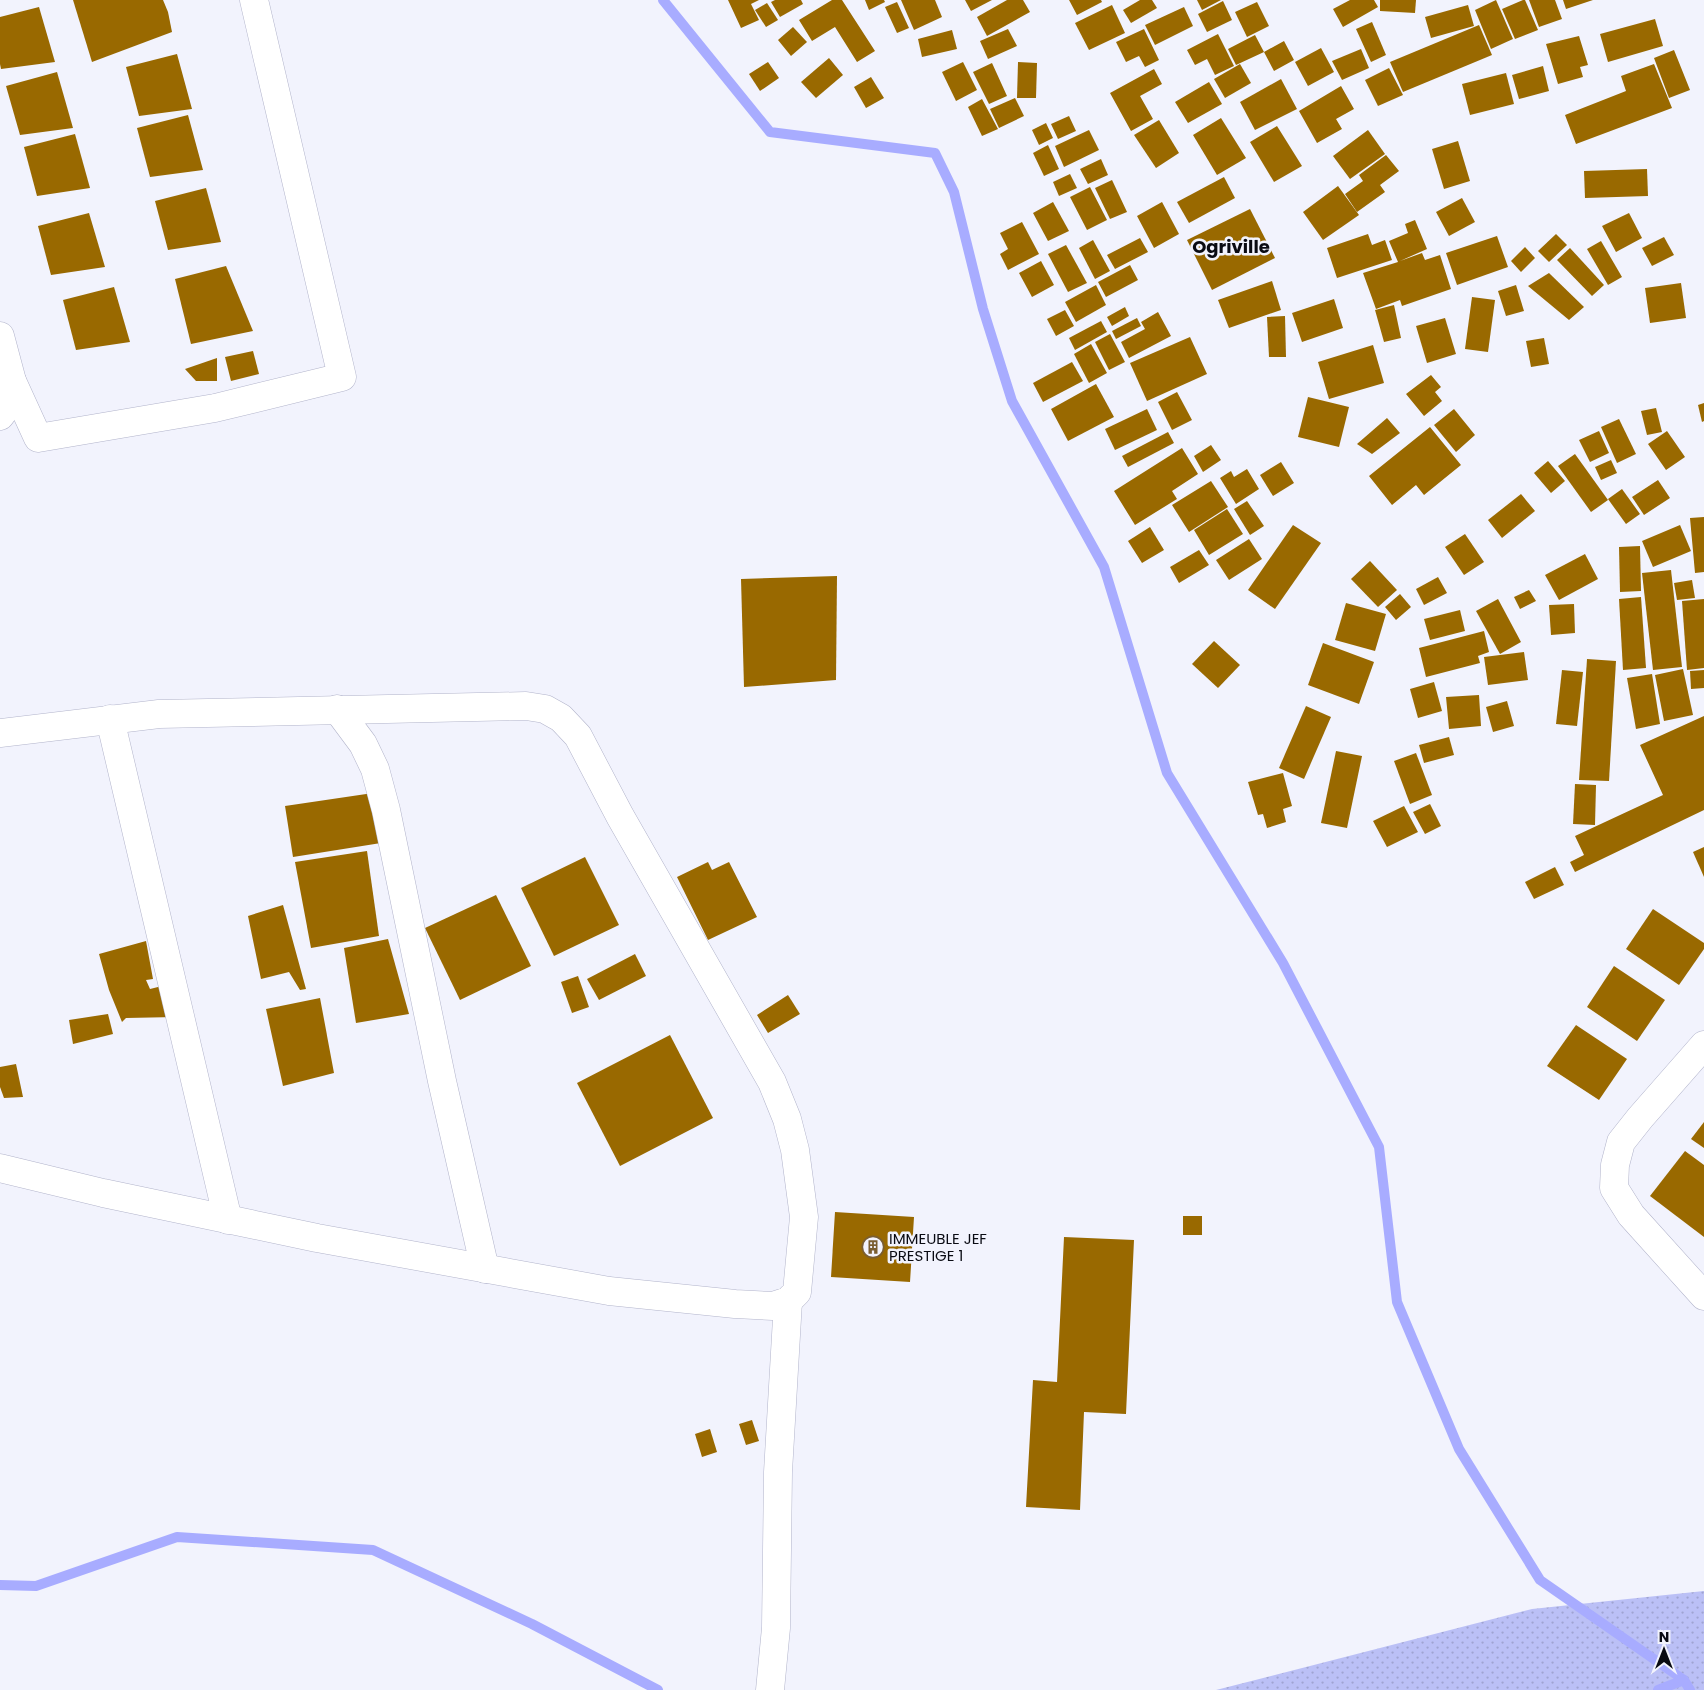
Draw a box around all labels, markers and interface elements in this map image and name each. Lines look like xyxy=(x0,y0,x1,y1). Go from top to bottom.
district label: Ogriville xyxy=(1192,234,1270,259)
place label: IMMEUBLE JEF PRESTIGE 1 xyxy=(889,1228,987,1266)
building icon: IMMEUBLE JEF PRESTIGE 1 xyxy=(861,1235,885,1259)
north arrow xyxy=(1639,1625,1689,1675)
text: N xyxy=(1659,1627,1669,1647)

